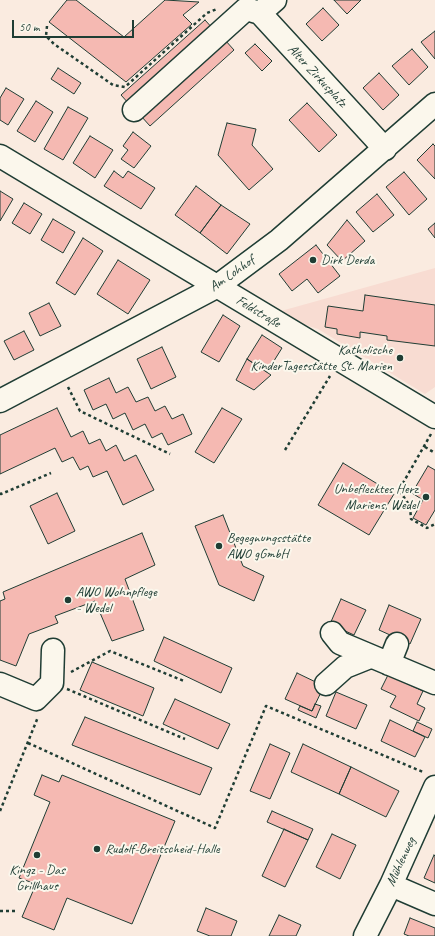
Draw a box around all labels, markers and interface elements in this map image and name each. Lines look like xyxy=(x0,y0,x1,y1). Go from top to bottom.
scale bar xyxy=(14,12,136,38)
text: 50 m xyxy=(19,19,39,35)
street label: Alter Zirkusplatz xyxy=(284,41,350,111)
street label: Am Lohhof xyxy=(206,252,258,296)
place label: Dirk Derda xyxy=(321,252,374,268)
marker: Dirk Derda xyxy=(308,255,318,265)
street label: Feldstraße xyxy=(233,292,283,332)
place label: Katholische KinderTagesstätte St. Marien xyxy=(251,342,392,374)
marker: Katholische KinderTagesstätte St. Marien xyxy=(395,353,405,363)
place label: Unbeflecktes Herz Mariens, Wedel xyxy=(334,481,418,514)
marker: Unbeflecktes Herz Mariens, Wedel xyxy=(421,492,431,502)
place label: Begegnungsstätte AWO gGmbH xyxy=(227,530,310,562)
marker: Begegnungsstätte AWO gGmbH xyxy=(214,541,224,551)
place label: AWO Wohnpflege - Wedel xyxy=(76,584,157,616)
marker: AWO Wohnpflege - Wedel xyxy=(63,595,73,605)
street label: Mühlenweg xyxy=(382,835,420,889)
place label: Rudolf-Breitscheid-Halle xyxy=(105,841,219,857)
marker: Rudolf-Breitscheid-Halle xyxy=(92,844,102,854)
marker: Kingz - Das Grillhaus xyxy=(32,850,42,860)
place label: Kingz - Das Grillhaus xyxy=(9,862,65,894)

